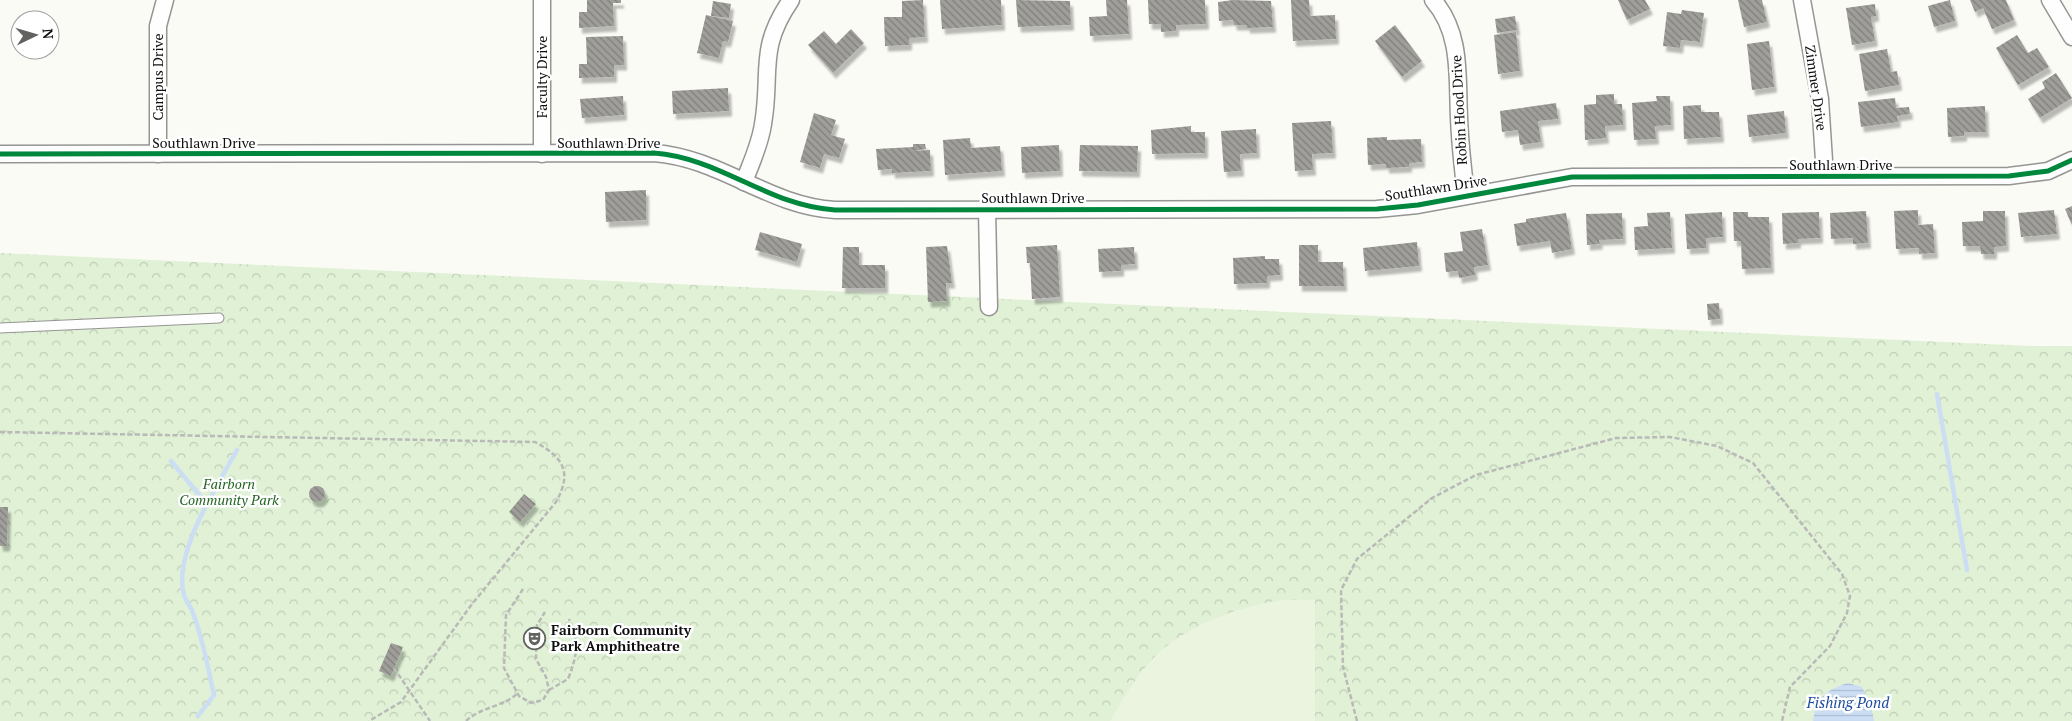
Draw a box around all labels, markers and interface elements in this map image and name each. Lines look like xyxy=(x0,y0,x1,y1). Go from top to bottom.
north arrow xyxy=(10,10,60,60)
text: N xyxy=(39,28,58,40)
street label: Campus Drive xyxy=(148,34,167,120)
street label: Faculty Drive xyxy=(532,36,551,118)
street label: Zimmer Drive xyxy=(1801,44,1832,132)
street label: Robin Hood Drive xyxy=(1446,55,1471,166)
street label: Southlawn Drive xyxy=(152,133,256,152)
street label: Southlawn Drive xyxy=(557,133,661,152)
street label: Southlawn Drive xyxy=(1789,155,1893,174)
street label: Southlawn Drive xyxy=(1383,170,1488,205)
street label: Southlawn Drive xyxy=(981,188,1085,207)
park label: Fairborn Community Park xyxy=(179,474,279,509)
place label: Fairborn Community Park Amphitheatre xyxy=(551,620,692,655)
theatre icon: Fairborn Community Park Amphitheatre xyxy=(523,626,547,650)
water label: Fishing Pond xyxy=(1806,692,1890,712)

